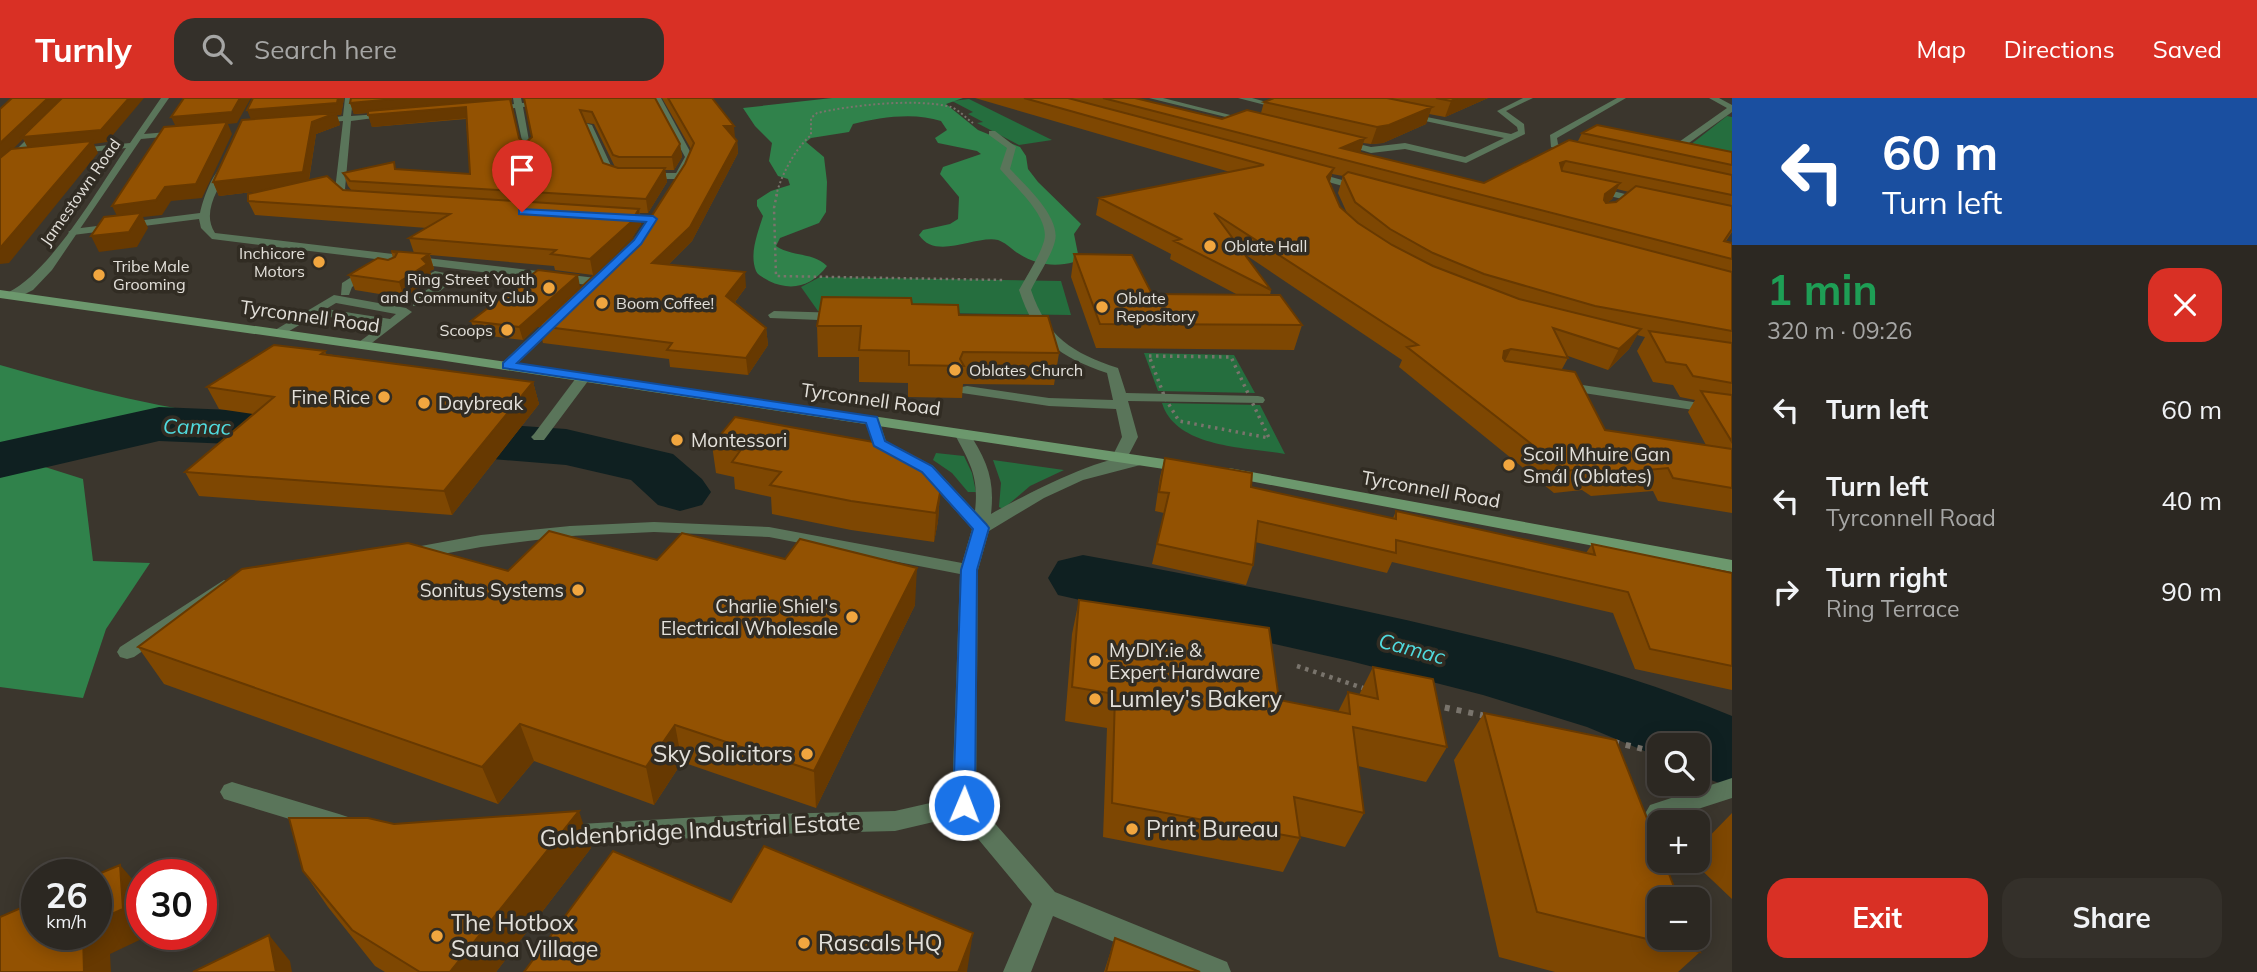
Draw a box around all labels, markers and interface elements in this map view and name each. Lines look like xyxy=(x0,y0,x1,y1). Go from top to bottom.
search box xyxy=(174,18,664,81)
text: Turnly xyxy=(35,29,132,70)
icon: search xyxy=(198,30,236,68)
text: Search here xyxy=(254,33,397,66)
text: Map xyxy=(1916,34,1966,64)
text: Directions xyxy=(2004,34,2115,64)
text: Saved xyxy=(2153,34,2222,64)
text: 60 m xyxy=(1882,121,1998,182)
icon: left xyxy=(1767,126,1858,217)
street label: Jamestown Road xyxy=(35,134,125,250)
pin xyxy=(492,140,552,212)
icon: arrive xyxy=(503,151,541,189)
text: Turn left xyxy=(1882,182,2002,222)
place label: Oblate Hall xyxy=(1224,236,1307,256)
marker: Oblate Hall xyxy=(1202,238,1218,254)
place label: Inchicore Motors xyxy=(239,243,305,281)
marker: Inchicore Motors xyxy=(311,254,327,270)
place label: Tribe Male Grooming xyxy=(113,256,189,294)
text: 1 min xyxy=(1767,263,1878,316)
marker: Tribe Male Grooming xyxy=(91,267,107,283)
button: close xyxy=(2148,268,2222,342)
place label: Ring Street Youth and Community Club xyxy=(380,269,535,307)
marker: Ring Street Youth and Community Club xyxy=(541,280,557,296)
place label: Oblate Repository xyxy=(1116,288,1196,326)
place label: Boom Coffee! xyxy=(616,293,714,313)
street label: Tyrconnell Road xyxy=(239,294,381,338)
marker: Boom Coffee! xyxy=(594,295,610,311)
marker: Oblate Repository xyxy=(1094,299,1110,315)
text: 320 m · 09:26 xyxy=(1767,316,1912,345)
place label: Scoops xyxy=(439,320,493,340)
marker: Scoops xyxy=(499,322,515,338)
place label: Oblates Church xyxy=(969,360,1083,380)
marker: Oblates Church xyxy=(947,362,963,378)
street label: Tyrconnell Road xyxy=(800,377,942,421)
place label: Fine Rice xyxy=(291,385,370,409)
marker: Fine Rice xyxy=(376,389,392,405)
place label: Daybreak xyxy=(438,391,523,415)
icon: left xyxy=(1767,391,1805,429)
text: Turn left xyxy=(1826,393,1928,426)
text: 60 m xyxy=(2161,393,2222,426)
marker: Daybreak xyxy=(416,395,432,411)
water label: Camac xyxy=(163,412,232,440)
place label: Montessori xyxy=(691,428,787,452)
marker: Montessori xyxy=(669,432,685,448)
place label: Scoil Mhuire Gan Smál (Oblates) xyxy=(1523,442,1670,488)
marker: Scoil Mhuire Gan Smál (Oblates) xyxy=(1501,457,1517,473)
street label: Tyrconnell Road xyxy=(1360,465,1502,513)
text: Turn left xyxy=(1826,470,1928,503)
icon: left xyxy=(1767,482,1805,520)
text: 40 m xyxy=(2161,484,2222,517)
text: Tyrconnell Road xyxy=(1826,503,1996,532)
text: Turn right xyxy=(1826,561,1947,594)
icon: right xyxy=(1767,573,1805,611)
text: 90 m xyxy=(2161,575,2222,608)
place label: Sonitus Systems xyxy=(420,578,564,602)
marker: Sonitus Systems xyxy=(570,582,586,598)
place label: Charlie Shiel's Electrical Wholesale xyxy=(661,594,838,640)
text: Ring Terrace xyxy=(1826,594,1959,623)
marker: Charlie Shiel's Electrical Wholesale xyxy=(844,609,860,625)
water label: Camac xyxy=(1376,627,1449,670)
place label: MyDIY.ie & Expert Hardware xyxy=(1109,638,1260,684)
marker: MyDIY.ie & Expert Hardware xyxy=(1087,653,1103,669)
place label: Lumley's Bakery xyxy=(1109,684,1282,713)
marker: Lumley's Bakery xyxy=(1087,691,1103,707)
map controls xyxy=(1647,733,1710,950)
button: search xyxy=(1647,733,1710,796)
place label: Sky Solicitors xyxy=(653,739,793,768)
marker: Sky Solicitors xyxy=(799,746,815,762)
position arrow xyxy=(927,768,1001,842)
street label: Goldenbridge Industrial Estate xyxy=(539,807,861,852)
button: + xyxy=(1647,810,1710,873)
place label: Print Bureau xyxy=(1146,814,1279,843)
marker: Print Bureau xyxy=(1124,821,1140,837)
speed limit sign: 30 xyxy=(126,859,217,950)
text: 26 xyxy=(45,873,88,917)
button: Exit xyxy=(1767,878,1988,958)
button: Share xyxy=(2002,878,2222,958)
button: − xyxy=(1647,887,1710,950)
place label: The Hotbox Sauna Village xyxy=(451,908,598,963)
text: km/h xyxy=(46,910,87,933)
marker: The Hotbox Sauna Village xyxy=(429,928,445,944)
place label: Rascals HQ xyxy=(818,928,942,957)
marker: Rascals HQ xyxy=(796,935,812,951)

